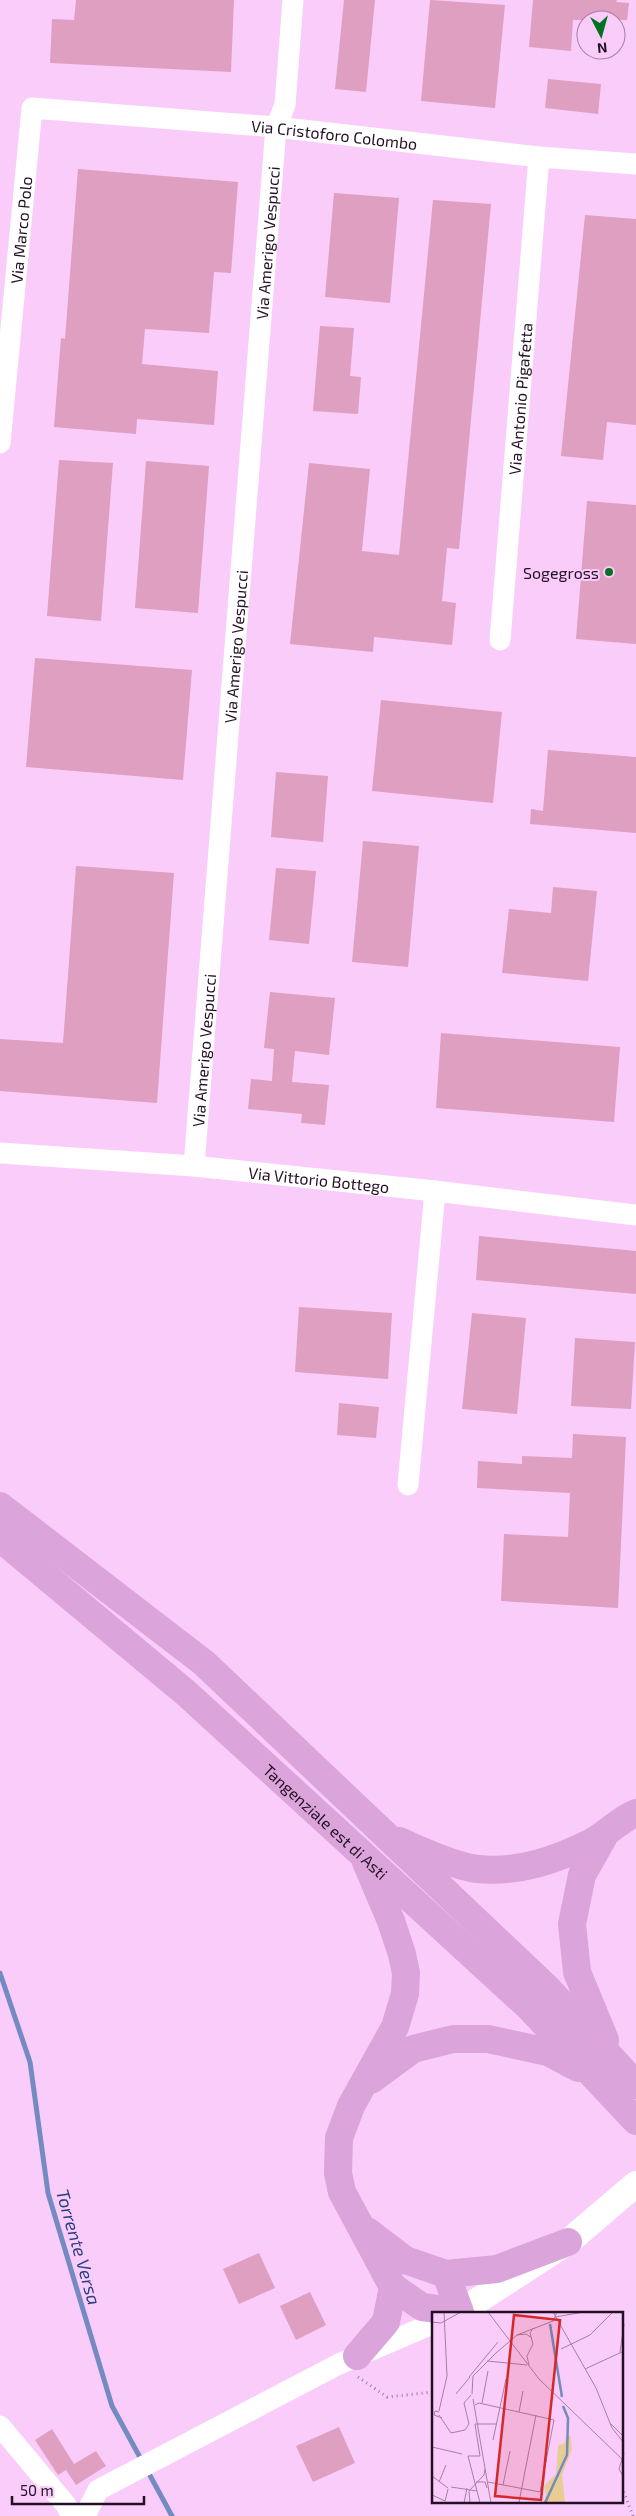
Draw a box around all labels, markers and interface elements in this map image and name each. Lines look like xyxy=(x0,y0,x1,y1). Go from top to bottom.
north arrow xyxy=(576,10,626,60)
text: N xyxy=(596,39,608,57)
street label: Via Cristoforo Colombo xyxy=(250,116,418,153)
street label: Via Amerigo Vespucci xyxy=(251,166,282,320)
street label: Via Marco Polo xyxy=(6,175,35,285)
street label: Via Antonio Pigafetta xyxy=(504,322,535,476)
place label: Sogegross xyxy=(523,563,599,582)
marker: Sogegross xyxy=(603,566,615,578)
street label: Via Amerigo Vespucci xyxy=(219,569,251,724)
street label: Via Amerigo Vespucci xyxy=(188,973,219,1128)
street label: Via Vittorio Bottego xyxy=(248,1162,390,1196)
street label: Tangenziale est di Asti xyxy=(260,1760,392,1883)
water label: Torrente Versa xyxy=(52,2187,106,2307)
inset map xyxy=(432,2312,624,2504)
scale bar xyxy=(12,2474,145,2506)
text: 50 m xyxy=(20,2481,54,2499)

